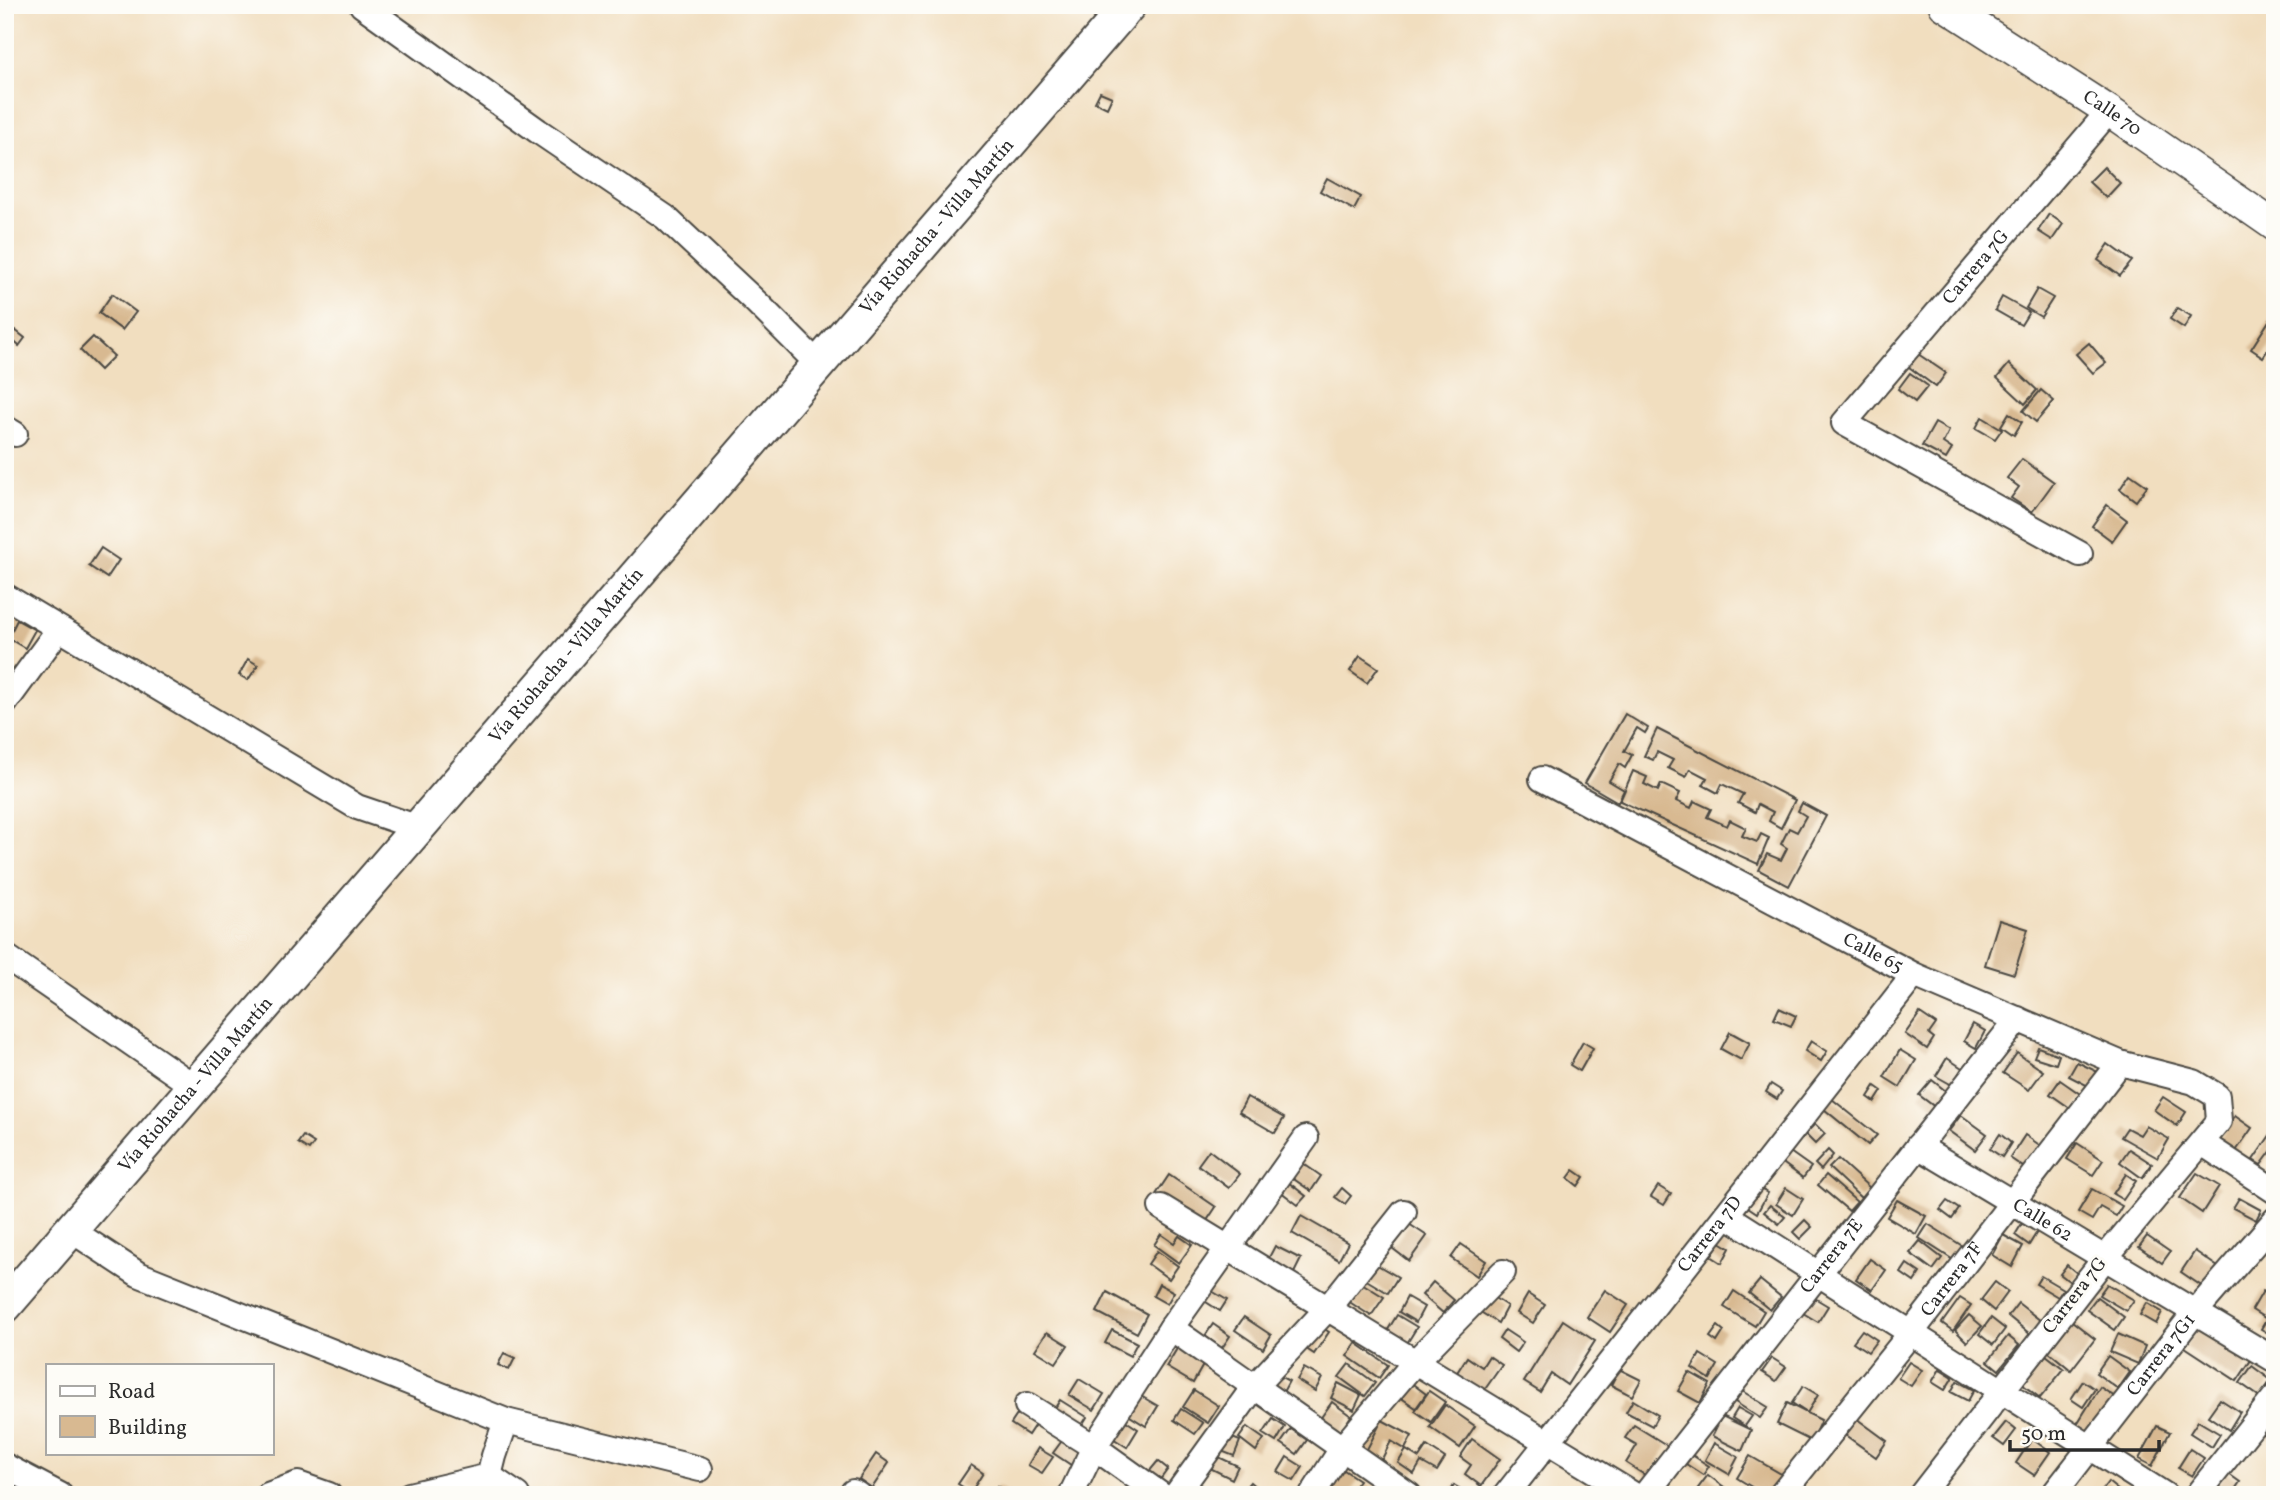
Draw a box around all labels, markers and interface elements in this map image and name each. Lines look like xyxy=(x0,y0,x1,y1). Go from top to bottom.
street label: Calle 70 xyxy=(2077,84,2147,143)
street label: Vía Riohacha - Villa Martín xyxy=(854,133,1021,321)
street label: Carrera 7G xyxy=(1937,224,2016,311)
street label: Vía Riohacha - Villa Martín xyxy=(483,562,650,750)
street label: Calle 65 xyxy=(1838,927,1908,980)
street label: Vía Riohacha - Villa Martín xyxy=(113,991,279,1179)
street label: Carrera 7D xyxy=(1672,1191,1749,1278)
street label: Calle 62 xyxy=(2007,1192,2077,1249)
street label: Carrera 7E xyxy=(1794,1214,1869,1299)
street label: Carrera 7F xyxy=(1915,1237,1989,1323)
street label: Carrera 7G xyxy=(2037,1252,2113,1340)
street label: Carrera 7G1 xyxy=(2121,1308,2202,1402)
legend xyxy=(46,1364,273,1454)
text: Road xyxy=(108,1378,155,1407)
scale bar xyxy=(2010,1409,2159,1453)
text: Building xyxy=(108,1414,187,1443)
text: 50 m xyxy=(2021,1420,2066,1449)

